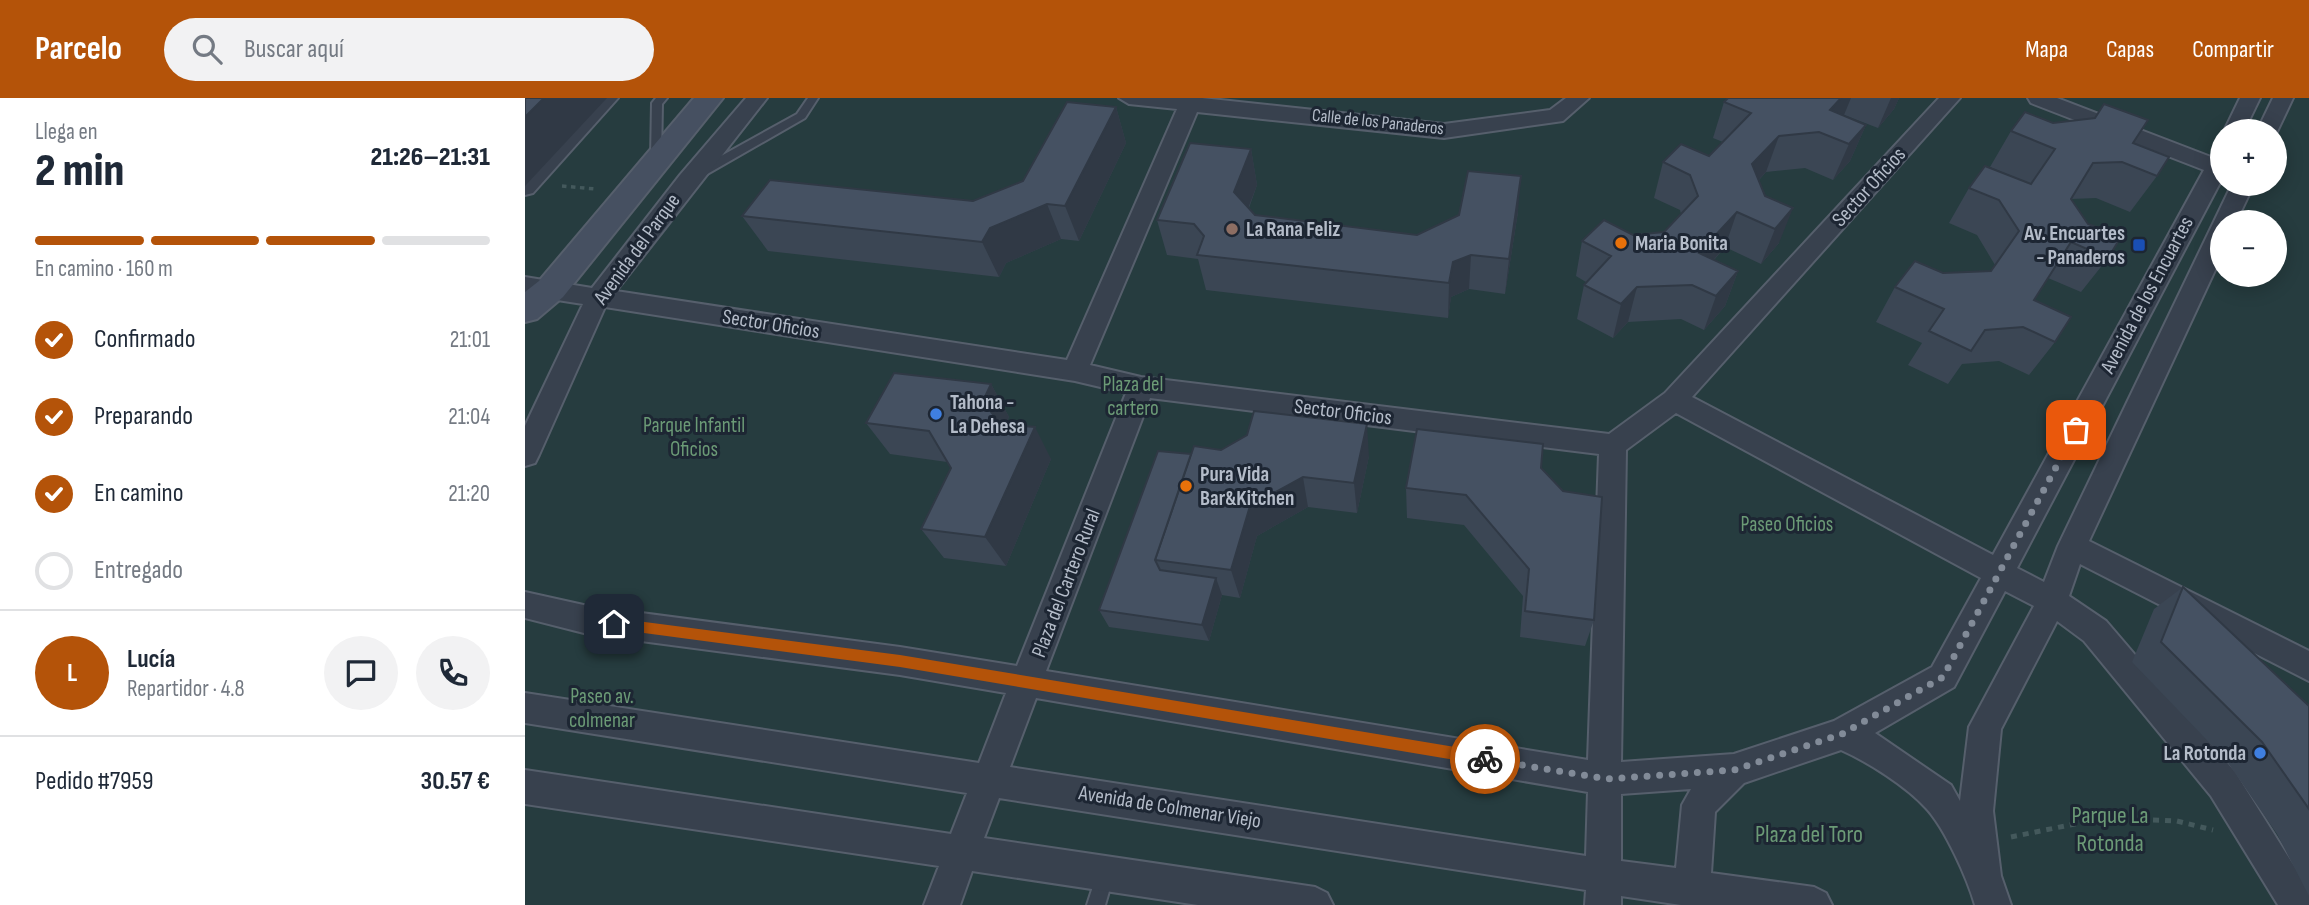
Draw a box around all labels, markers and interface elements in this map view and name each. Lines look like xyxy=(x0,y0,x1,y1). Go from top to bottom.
search box xyxy=(164,18,654,81)
text: Parcelo xyxy=(35,29,122,69)
icon: search xyxy=(188,30,226,68)
text: Buscar aquí xyxy=(244,34,344,65)
text: Mapa xyxy=(2025,35,2068,64)
text: Capas xyxy=(2106,35,2154,64)
text: Compartir xyxy=(2192,35,2274,64)
street label: Calle de los Panaderos xyxy=(1311,105,1445,139)
text: Llega en xyxy=(35,118,98,146)
map controls xyxy=(2210,119,2287,287)
button: + xyxy=(2210,119,2287,196)
text: 21:26–21:31 xyxy=(371,142,490,173)
street label: Sector Oficios xyxy=(1827,142,1911,232)
text: 2 min xyxy=(35,144,124,199)
street label: Avenida del Parque xyxy=(588,189,686,310)
button: − xyxy=(2210,210,2287,287)
street label: Avenida de los Encuartes xyxy=(2095,212,2199,378)
place label: La Rana Feliz xyxy=(1246,217,1340,242)
marker: La Rana Feliz xyxy=(1224,221,1240,237)
place label: Av. Encuartes - Panaderos xyxy=(2023,221,2125,270)
place label: Maria Bonita xyxy=(1635,231,1728,256)
marker: Maria Bonita xyxy=(1613,235,1629,251)
marker: Av. Encuartes - Panaderos xyxy=(2131,237,2147,253)
text: En camino · 160 m xyxy=(35,255,173,283)
street label: Sector Oficios xyxy=(721,304,821,344)
icon: check xyxy=(35,321,73,359)
text: Confirmado xyxy=(94,324,195,355)
text: 21:01 xyxy=(450,326,490,354)
park label: Plaza del cartero xyxy=(1103,372,1163,421)
place label: Tahona - La Dehesa xyxy=(950,390,1025,439)
street label: Sector Oficios xyxy=(1293,394,1393,430)
icon: check xyxy=(35,398,73,436)
pin xyxy=(2046,400,2106,460)
text: Preparando xyxy=(94,401,193,432)
text: 21:04 xyxy=(448,403,490,431)
marker: Tahona - La Dehesa xyxy=(928,406,944,422)
icon: bag xyxy=(2057,411,2095,449)
park label: Parque Infantil Oficios xyxy=(643,413,745,462)
place label: Pura Vida Bar&Kitchen xyxy=(1200,462,1294,511)
icon: check xyxy=(35,475,73,513)
text: En camino xyxy=(94,478,184,509)
marker: Pura Vida Bar&Kitchen xyxy=(1178,478,1194,494)
text: 21:20 xyxy=(448,480,490,508)
street label: Plaza del Cartero Rural xyxy=(1026,505,1106,661)
park label: Paseo Oficios xyxy=(1741,512,1833,537)
text: Entregado xyxy=(94,555,183,586)
pin xyxy=(584,594,644,654)
icon: home xyxy=(595,605,633,643)
button: chat xyxy=(324,636,398,710)
button: phone xyxy=(416,636,490,710)
text: Lucía xyxy=(127,644,175,675)
text: L xyxy=(67,658,77,689)
text: Repartidor · 4.8 xyxy=(127,675,245,703)
park label: Paseo av. colmenar xyxy=(569,684,635,733)
courier xyxy=(1450,724,1520,794)
icon: bike xyxy=(1466,740,1504,778)
place label: La Rotonda xyxy=(2163,741,2246,766)
marker: La Rotonda xyxy=(2252,745,2268,761)
text: Pedido #7959 xyxy=(35,766,154,797)
text: 30.57 € xyxy=(421,766,490,797)
street label: Avenida de Colmenar Viejo xyxy=(1076,780,1263,834)
park label: Parque La Rotonda xyxy=(2071,801,2149,858)
park label: Plaza del Toro xyxy=(1755,820,1863,849)

